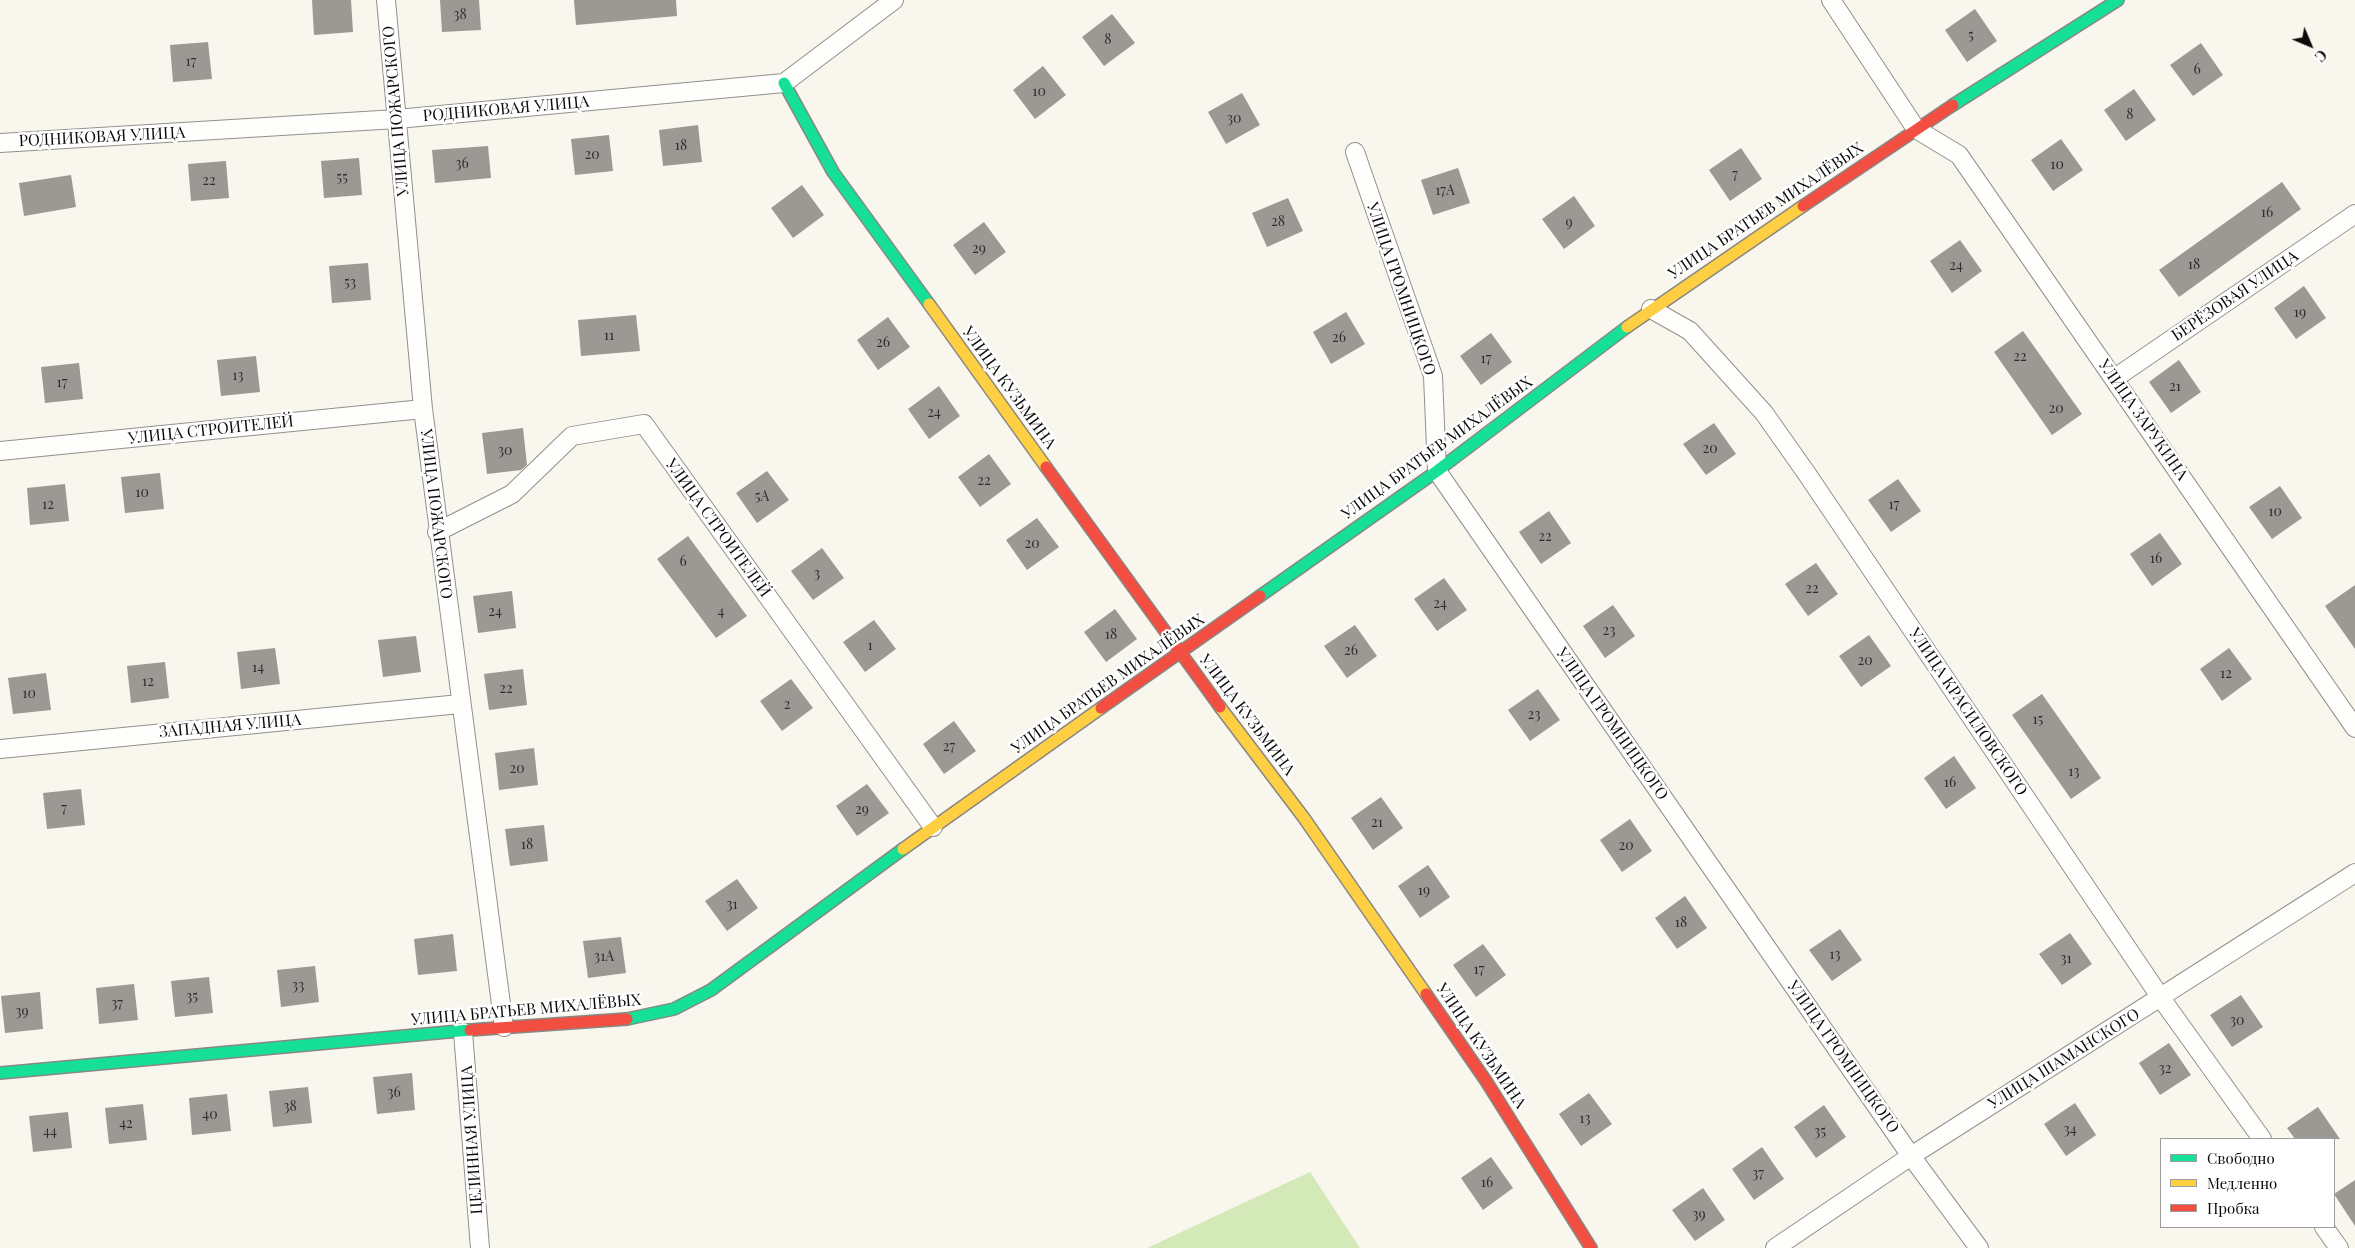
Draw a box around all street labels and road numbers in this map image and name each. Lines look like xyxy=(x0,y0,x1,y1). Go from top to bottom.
street label: УЛИЦА ПОЖАРСКОГО xyxy=(379,25,413,197)
street label: РОДНИКОВАЯ УЛИЦА xyxy=(422,92,590,126)
street label: РОДНИКОВАЯ УЛИЦА xyxy=(18,123,186,151)
street label: УЛИЦА БРАТЬЕВ МИХАЛЁВЫХ xyxy=(1665,138,1867,284)
street label: УЛИЦА ГРОМНИЦКОГО xyxy=(1362,200,1440,378)
street label: БЕРЁЗОВАЯ УЛИЦА xyxy=(2168,247,2302,345)
street label: УЛИЦА КУЗЬМИНА xyxy=(958,323,1060,453)
street label: УЛИЦА ЗАРУКИНА xyxy=(2094,356,2192,484)
street label: УЛИЦА БРАТЬЕВ МИХАЛЁВЫХ xyxy=(1338,372,1536,524)
street label: УЛИЦА СТРОИТЕЛЕЙ xyxy=(127,412,295,448)
street label: УЛИЦА ПОЖАРСКОГО xyxy=(416,428,456,600)
street label: УЛИЦА СТРОИТЕЛЕЙ xyxy=(661,455,775,601)
street label: УЛИЦА БРАТЬЕВ МИХАЛЁВЫХ xyxy=(1008,610,1208,758)
street label: УЛИЦА КРАСИЛОВСКОГО xyxy=(1905,625,2031,799)
street label: УЛИЦА ГРОМНИЦКОГО xyxy=(1552,644,1672,804)
street label: УЛИЦА КУЗЬМИНА xyxy=(1195,651,1299,779)
street label: ЗАПАДНАЯ УЛИЦА xyxy=(158,710,302,742)
street label: УЛИЦА ГРОМНИЦКОГО xyxy=(1783,977,1903,1137)
street label: УЛИЦА КУЗЬМИНА xyxy=(1432,980,1530,1112)
street label: УЛИЦА БРАТЬЕВ МИХАЛЁВЫХ xyxy=(410,990,642,1030)
street label: УЛИЦА ШАМАНСКОГО xyxy=(1985,1005,2143,1113)
street label: ЦЕЛИННАЯ УЛИЦА xyxy=(457,1065,487,1215)

